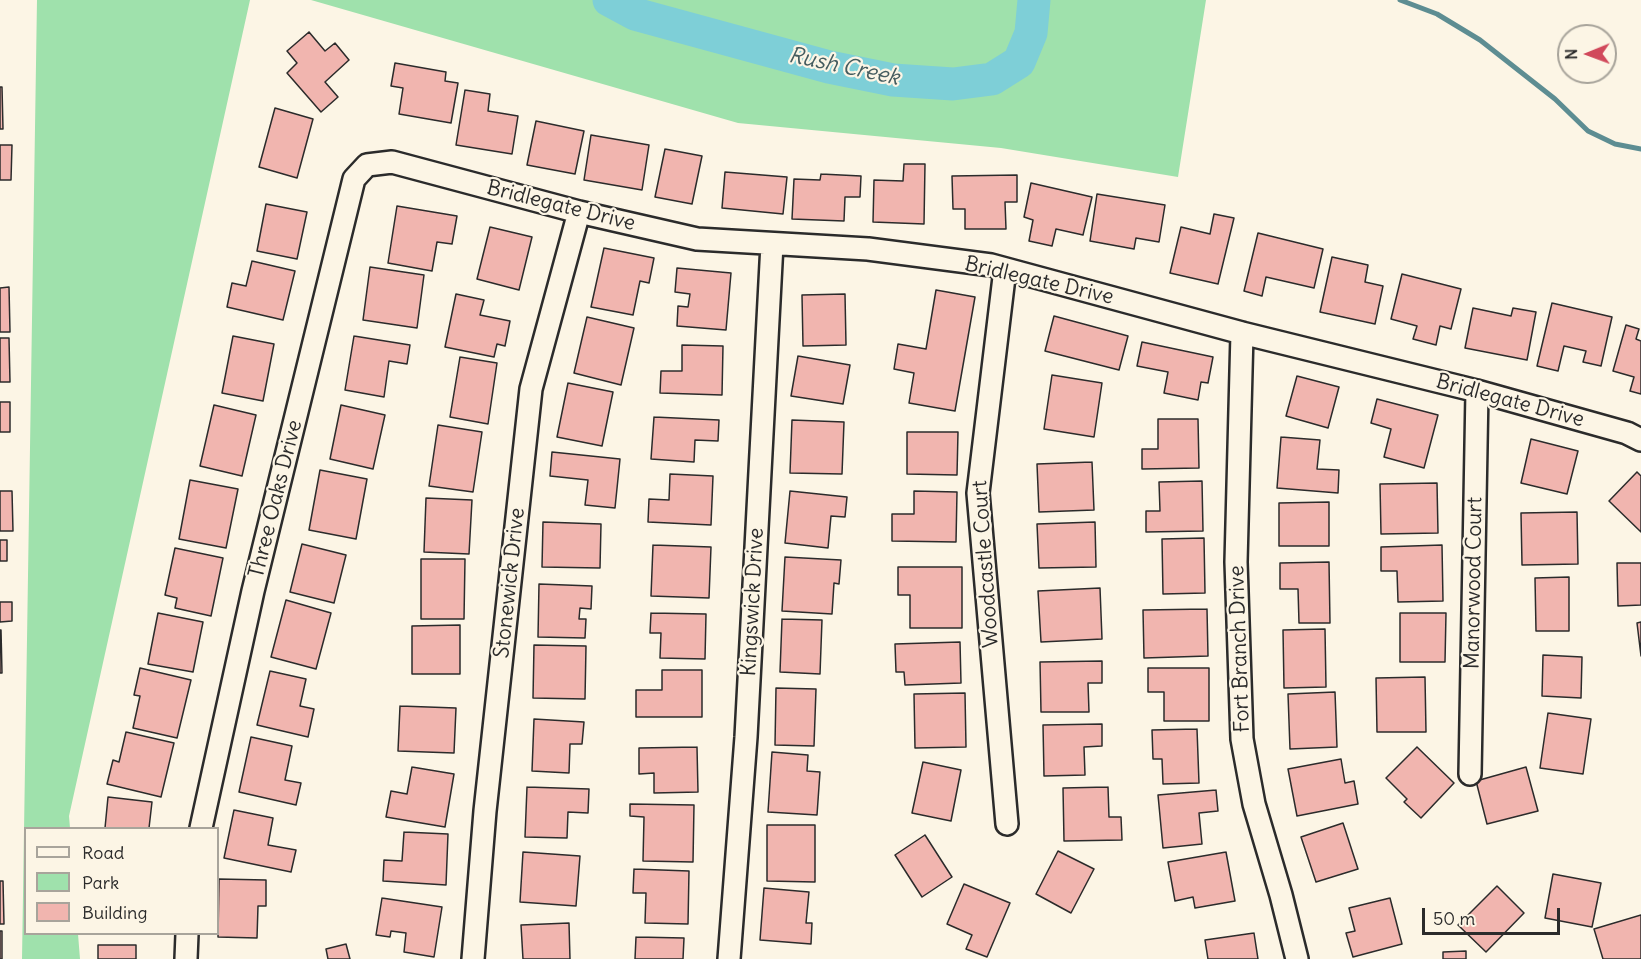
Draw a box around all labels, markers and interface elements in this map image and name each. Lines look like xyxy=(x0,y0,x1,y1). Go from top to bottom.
north arrow xyxy=(1557,24,1617,84)
water label: Rush Creek xyxy=(786,42,902,92)
text: N xyxy=(1561,49,1581,60)
street label: Bridlegate Drive xyxy=(484,175,638,237)
street label: Bridlegate Drive xyxy=(962,252,1116,310)
street label: Bridlegate Drive xyxy=(1433,369,1587,433)
street label: Three Oaks Drive xyxy=(244,417,308,581)
street label: Woodcastle Court xyxy=(968,479,1004,649)
street label: Manorwood Court xyxy=(1460,497,1488,669)
street label: Stonewick Drive xyxy=(490,507,530,659)
street label: Kingswick Drive xyxy=(737,527,769,677)
street label: Fort Branch Drive xyxy=(1224,565,1256,733)
legend xyxy=(24,827,219,935)
text: Road xyxy=(82,841,124,864)
text: Park xyxy=(82,871,119,894)
scale bar xyxy=(1425,896,1563,934)
text: Building xyxy=(82,901,147,924)
text: 50 m xyxy=(1433,907,1475,930)

